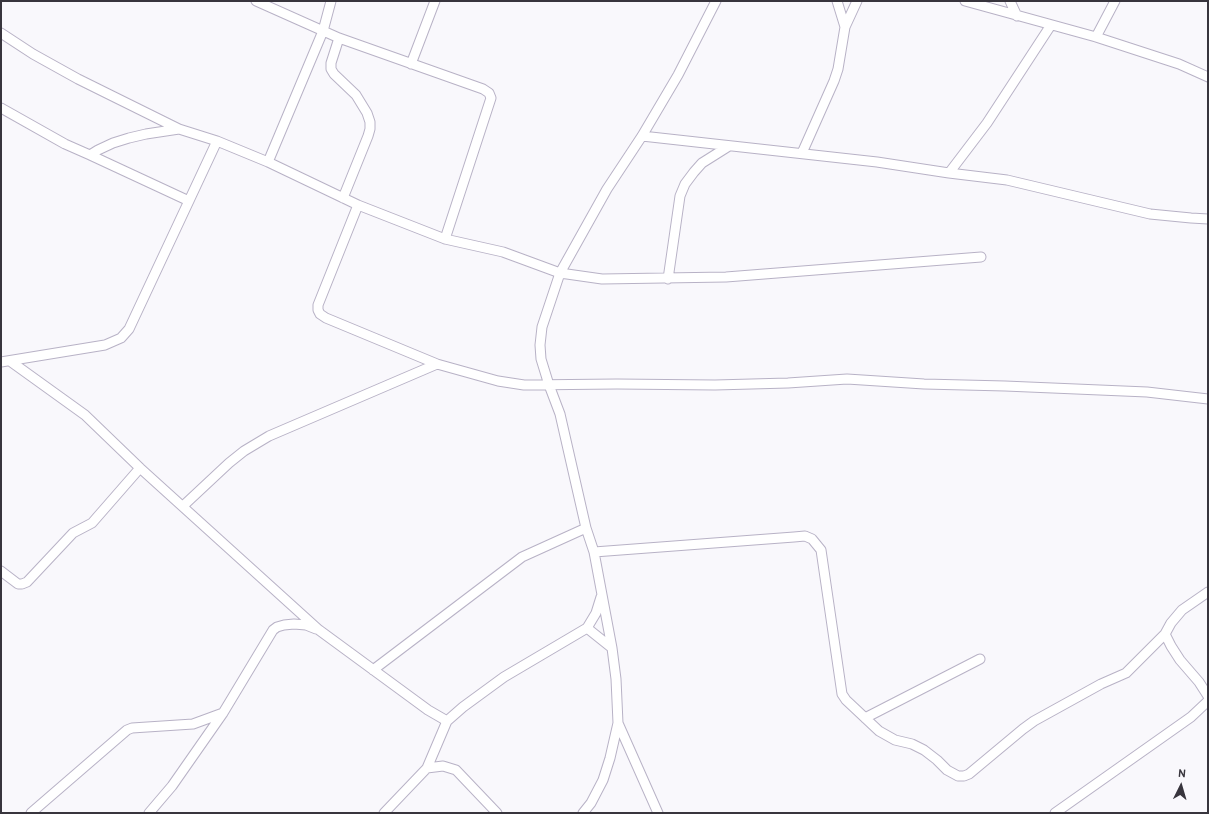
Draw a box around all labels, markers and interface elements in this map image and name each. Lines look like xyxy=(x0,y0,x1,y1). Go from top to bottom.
north arrow xyxy=(1161,766,1201,806)
text: N xyxy=(1177,767,1187,781)

